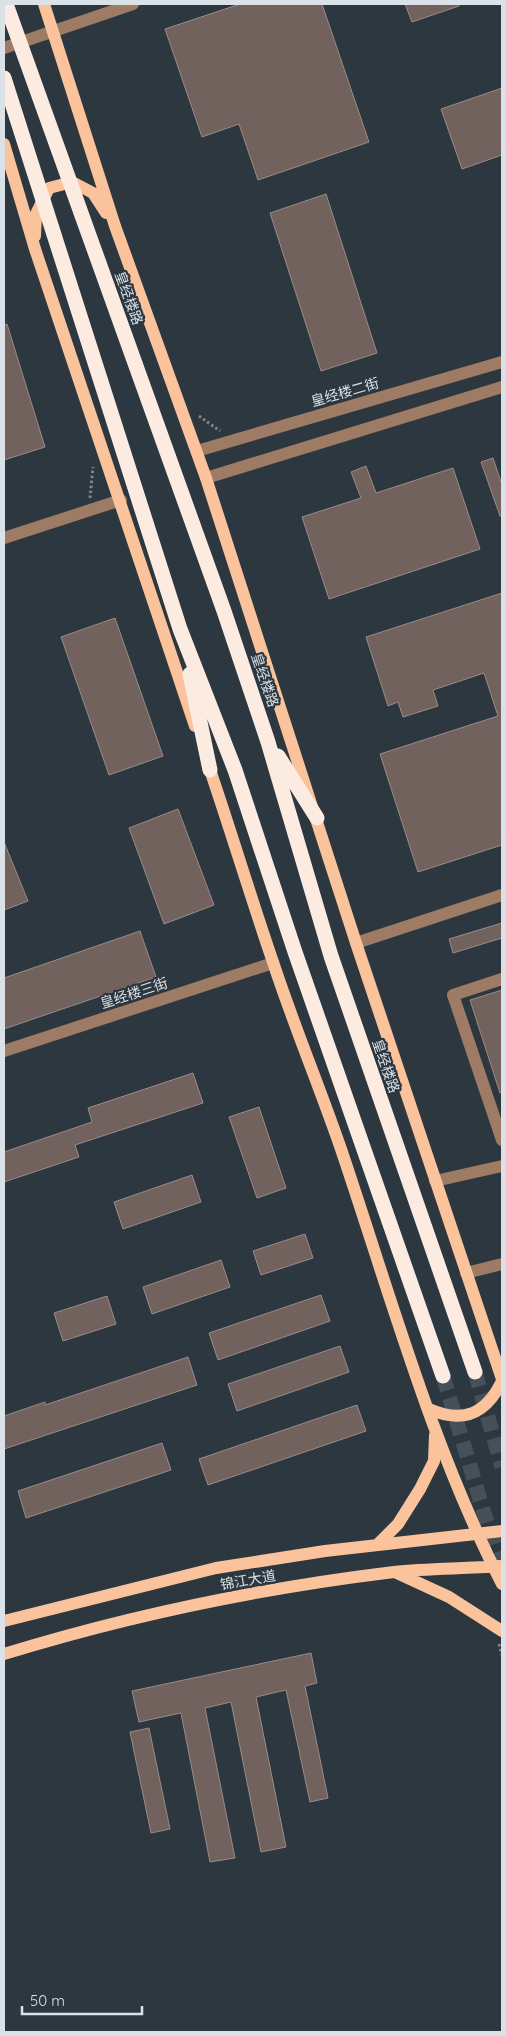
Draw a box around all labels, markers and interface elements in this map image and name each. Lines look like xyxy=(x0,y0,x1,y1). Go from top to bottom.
street label: 皇经楼路 xyxy=(111,269,147,327)
street label: 皇经楼二街 xyxy=(309,374,381,410)
street label: 皇经楼路 xyxy=(247,651,283,709)
street label: 皇经楼三街 xyxy=(98,974,170,1012)
street label: 皇经楼路 xyxy=(368,1037,404,1095)
street label: 锦江大道 xyxy=(219,1566,277,1594)
scale bar xyxy=(22,1984,142,2016)
text: 50 m xyxy=(30,1991,65,2010)

